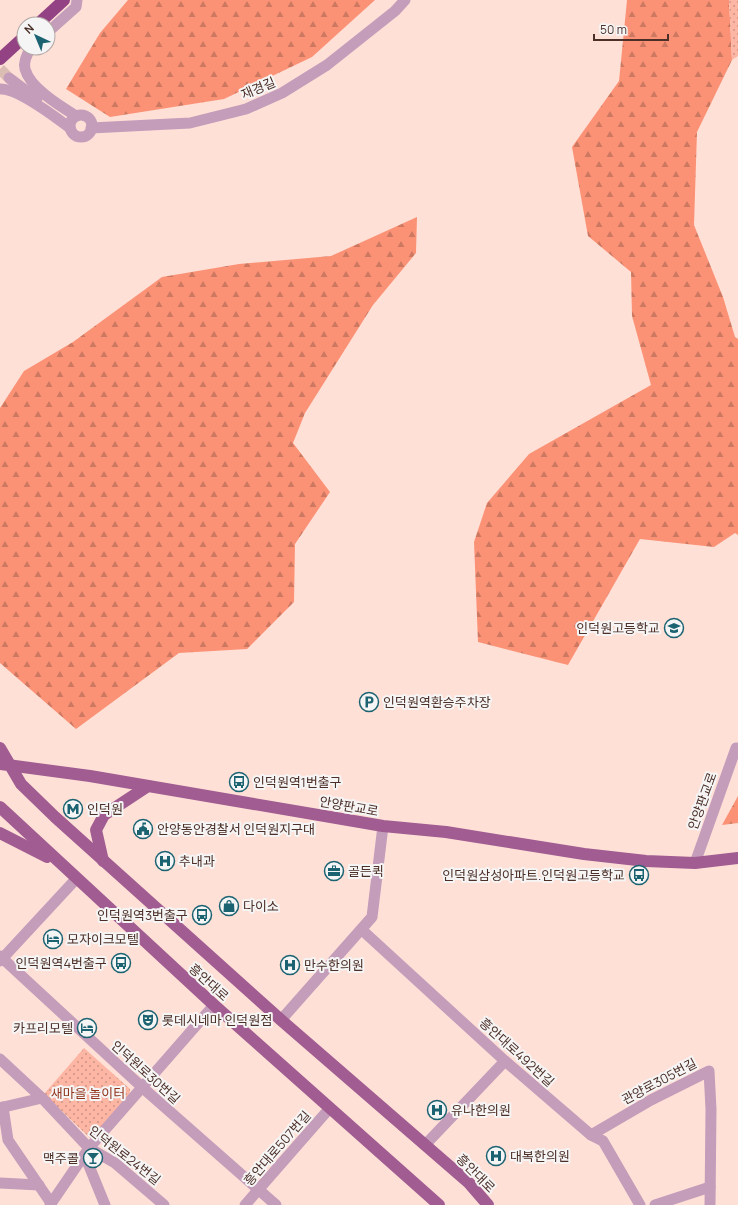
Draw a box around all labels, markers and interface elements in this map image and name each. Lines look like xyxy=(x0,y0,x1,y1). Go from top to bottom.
north arrow xyxy=(16,16,56,56)
scale bar xyxy=(594,16,668,42)
text: N xyxy=(21,20,37,37)
text: 50 m xyxy=(600,21,627,38)
street label: 재경길 xyxy=(238,73,278,103)
school or university icon: 인덕원고등학교 xyxy=(663,617,685,639)
place label: 인덕원고등학교 xyxy=(576,619,660,637)
parking icon: 인덕원역환승주차장 xyxy=(358,691,380,713)
place label: 인덕원역환승주차장 xyxy=(383,693,491,711)
street label: 안양판교로 xyxy=(683,770,721,832)
bus stop icon: 인덕원역1번출구 xyxy=(228,771,250,793)
place label: 인덕원역1번출구 xyxy=(253,773,342,791)
street label: 안양판교로 xyxy=(318,792,380,820)
metro station icon: 인덕원 xyxy=(62,798,84,820)
place label: 인덕원 xyxy=(87,800,123,818)
public building icon: 안양동안경찰서 인덕원지구대 xyxy=(132,818,154,840)
place label: 안양동안경찰서 인덕원지구대 xyxy=(157,820,315,838)
hospital icon: 추내과 xyxy=(154,850,176,872)
place label: 추내과 xyxy=(179,852,215,870)
office icon: 골든퀵 xyxy=(323,860,345,882)
place label: 골든퀵 xyxy=(348,862,384,880)
bus stop icon: 인덕원삼성아파트.인덕원고등학교 xyxy=(628,864,650,886)
place label: 인덕원삼성아파트.인덕원고등학교 xyxy=(442,866,625,884)
shop icon: 다이소 xyxy=(218,895,240,917)
place label: 다이소 xyxy=(243,897,279,915)
bus stop icon: 인덕원역3번출구 xyxy=(191,904,213,926)
place label: 인덕원역3번출구 xyxy=(97,906,188,924)
hotel icon: 모자이크모텔 xyxy=(42,928,64,950)
place label: 모자이크모텔 xyxy=(67,930,139,948)
bus stop icon: 인덕원역4번출구 xyxy=(110,952,132,974)
place label: 인덕원역4번출구 xyxy=(16,954,107,972)
hospital icon: 만수한의원 xyxy=(279,954,301,976)
place label: 만수한의원 xyxy=(304,956,364,974)
street label: 흥안대로 xyxy=(185,959,233,1005)
theatre icon: 롯데시네마 인덕원점 xyxy=(137,1009,159,1031)
place label: 롯데시네마 인덕원점 xyxy=(162,1011,272,1029)
street label: 흥안대로492번길 xyxy=(476,1014,558,1090)
hotel icon: 카프리모텔 xyxy=(76,1017,98,1039)
place label: 카프리모텔 xyxy=(13,1019,73,1037)
street label: 인덕원로30번길 xyxy=(108,1036,184,1108)
street label: 관양로305번길 xyxy=(618,1054,700,1108)
park label: 새마을 놀이터 xyxy=(51,1084,125,1102)
hospital icon: 유나한의원 xyxy=(426,1099,448,1121)
place label: 유나한의원 xyxy=(451,1101,511,1119)
street label: 흥안대로507번길 xyxy=(239,1107,315,1189)
street label: 인덕원로24번길 xyxy=(85,1121,165,1189)
hospital icon: 대복한의원 xyxy=(485,1145,507,1167)
bar icon: 맥주콜 xyxy=(82,1147,104,1169)
place label: 대복한의원 xyxy=(510,1147,570,1165)
place label: 맥주콜 xyxy=(43,1149,79,1167)
street label: 흥안대로 xyxy=(453,1150,499,1196)

